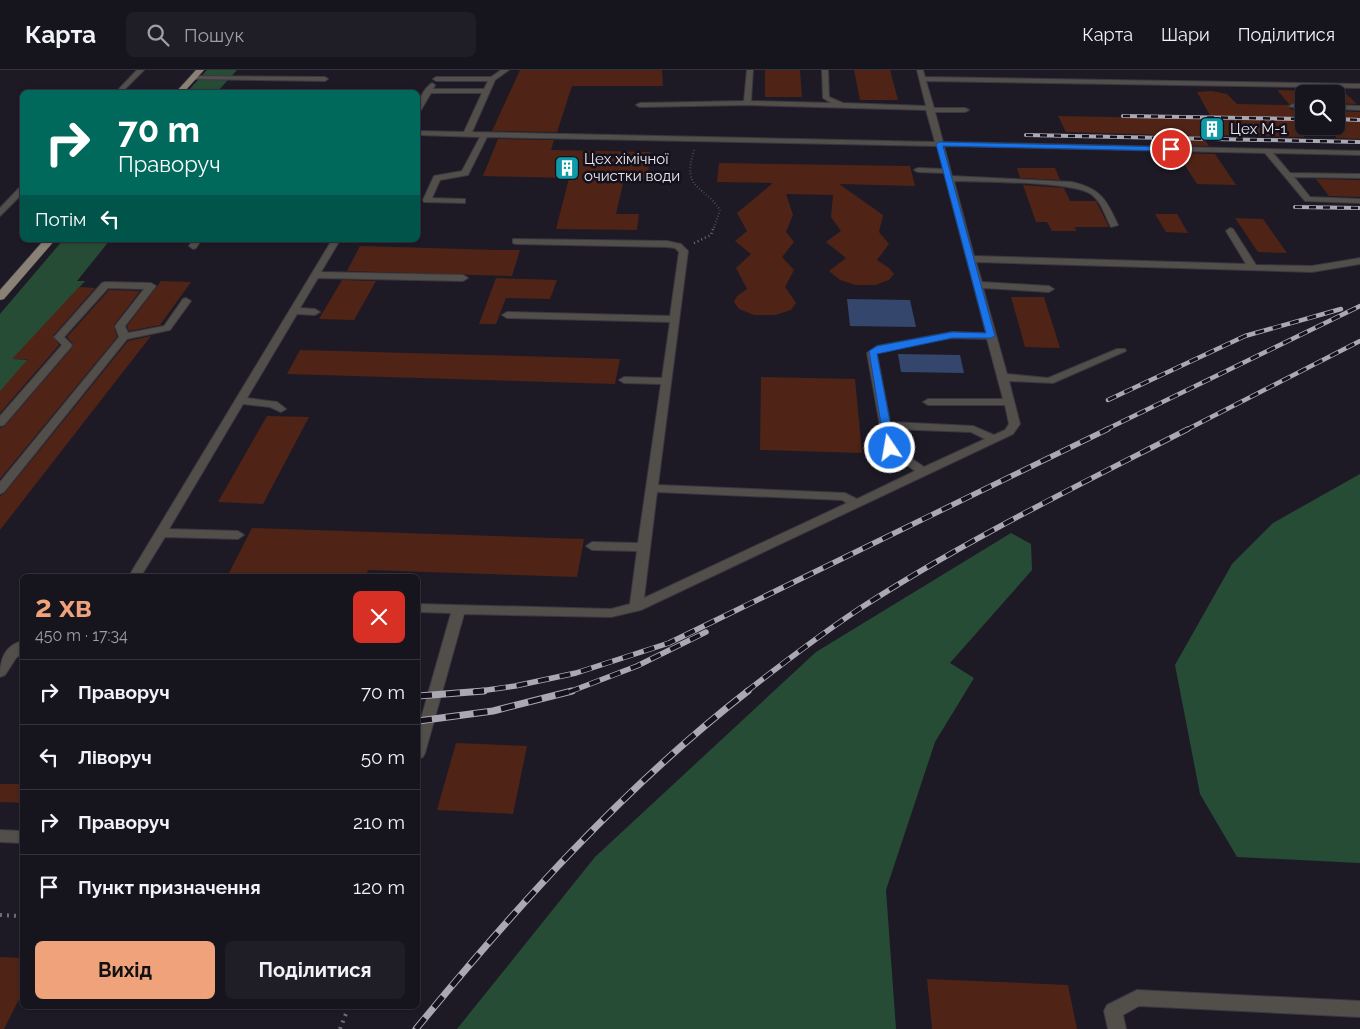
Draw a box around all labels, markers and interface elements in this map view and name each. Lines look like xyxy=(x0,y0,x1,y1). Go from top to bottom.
search box xyxy=(126,12,476,57)
text: Карта xyxy=(25,20,96,49)
icon: search xyxy=(144,21,172,49)
text: Пошук xyxy=(184,24,244,46)
text: Карта xyxy=(1082,24,1133,45)
text: Шари xyxy=(1161,24,1210,45)
text: Поділитися xyxy=(1238,24,1335,45)
map controls xyxy=(1295,85,1345,135)
button: search xyxy=(1295,85,1345,135)
text: 70 m xyxy=(118,109,200,150)
icon: right xyxy=(35,110,100,175)
building icon: Цех М-1 xyxy=(1199,116,1225,142)
place label: Цех М-1 xyxy=(1230,120,1288,138)
pin xyxy=(1150,128,1192,170)
icon: arrive xyxy=(1157,135,1185,163)
place label: Цех хімічної очистки води xyxy=(584,150,680,185)
text: Праворуч xyxy=(118,151,221,177)
building icon: Цех хімічної очистки води xyxy=(554,155,580,181)
icon: left xyxy=(96,205,124,233)
text: Потім xyxy=(35,208,86,230)
position arrow xyxy=(863,421,915,473)
text: 2 хв xyxy=(35,589,92,624)
button: close xyxy=(353,591,405,643)
text: 450 m · 17:34 xyxy=(35,626,128,645)
icon: right xyxy=(35,678,63,706)
text: Праворуч xyxy=(78,681,170,703)
text: 70 m xyxy=(361,681,405,703)
icon: left xyxy=(35,743,63,771)
text: Ліворуч xyxy=(78,746,152,768)
text: 50 m xyxy=(361,746,405,768)
icon: right xyxy=(35,808,63,836)
text: Праворуч xyxy=(78,811,170,833)
text: 210 m xyxy=(353,811,405,833)
icon: arrive xyxy=(35,873,63,901)
text: Пункт призначення xyxy=(78,876,261,898)
text: 120 m xyxy=(353,876,405,898)
button: Вихід xyxy=(35,941,215,999)
button: Поділитися xyxy=(225,941,405,999)

